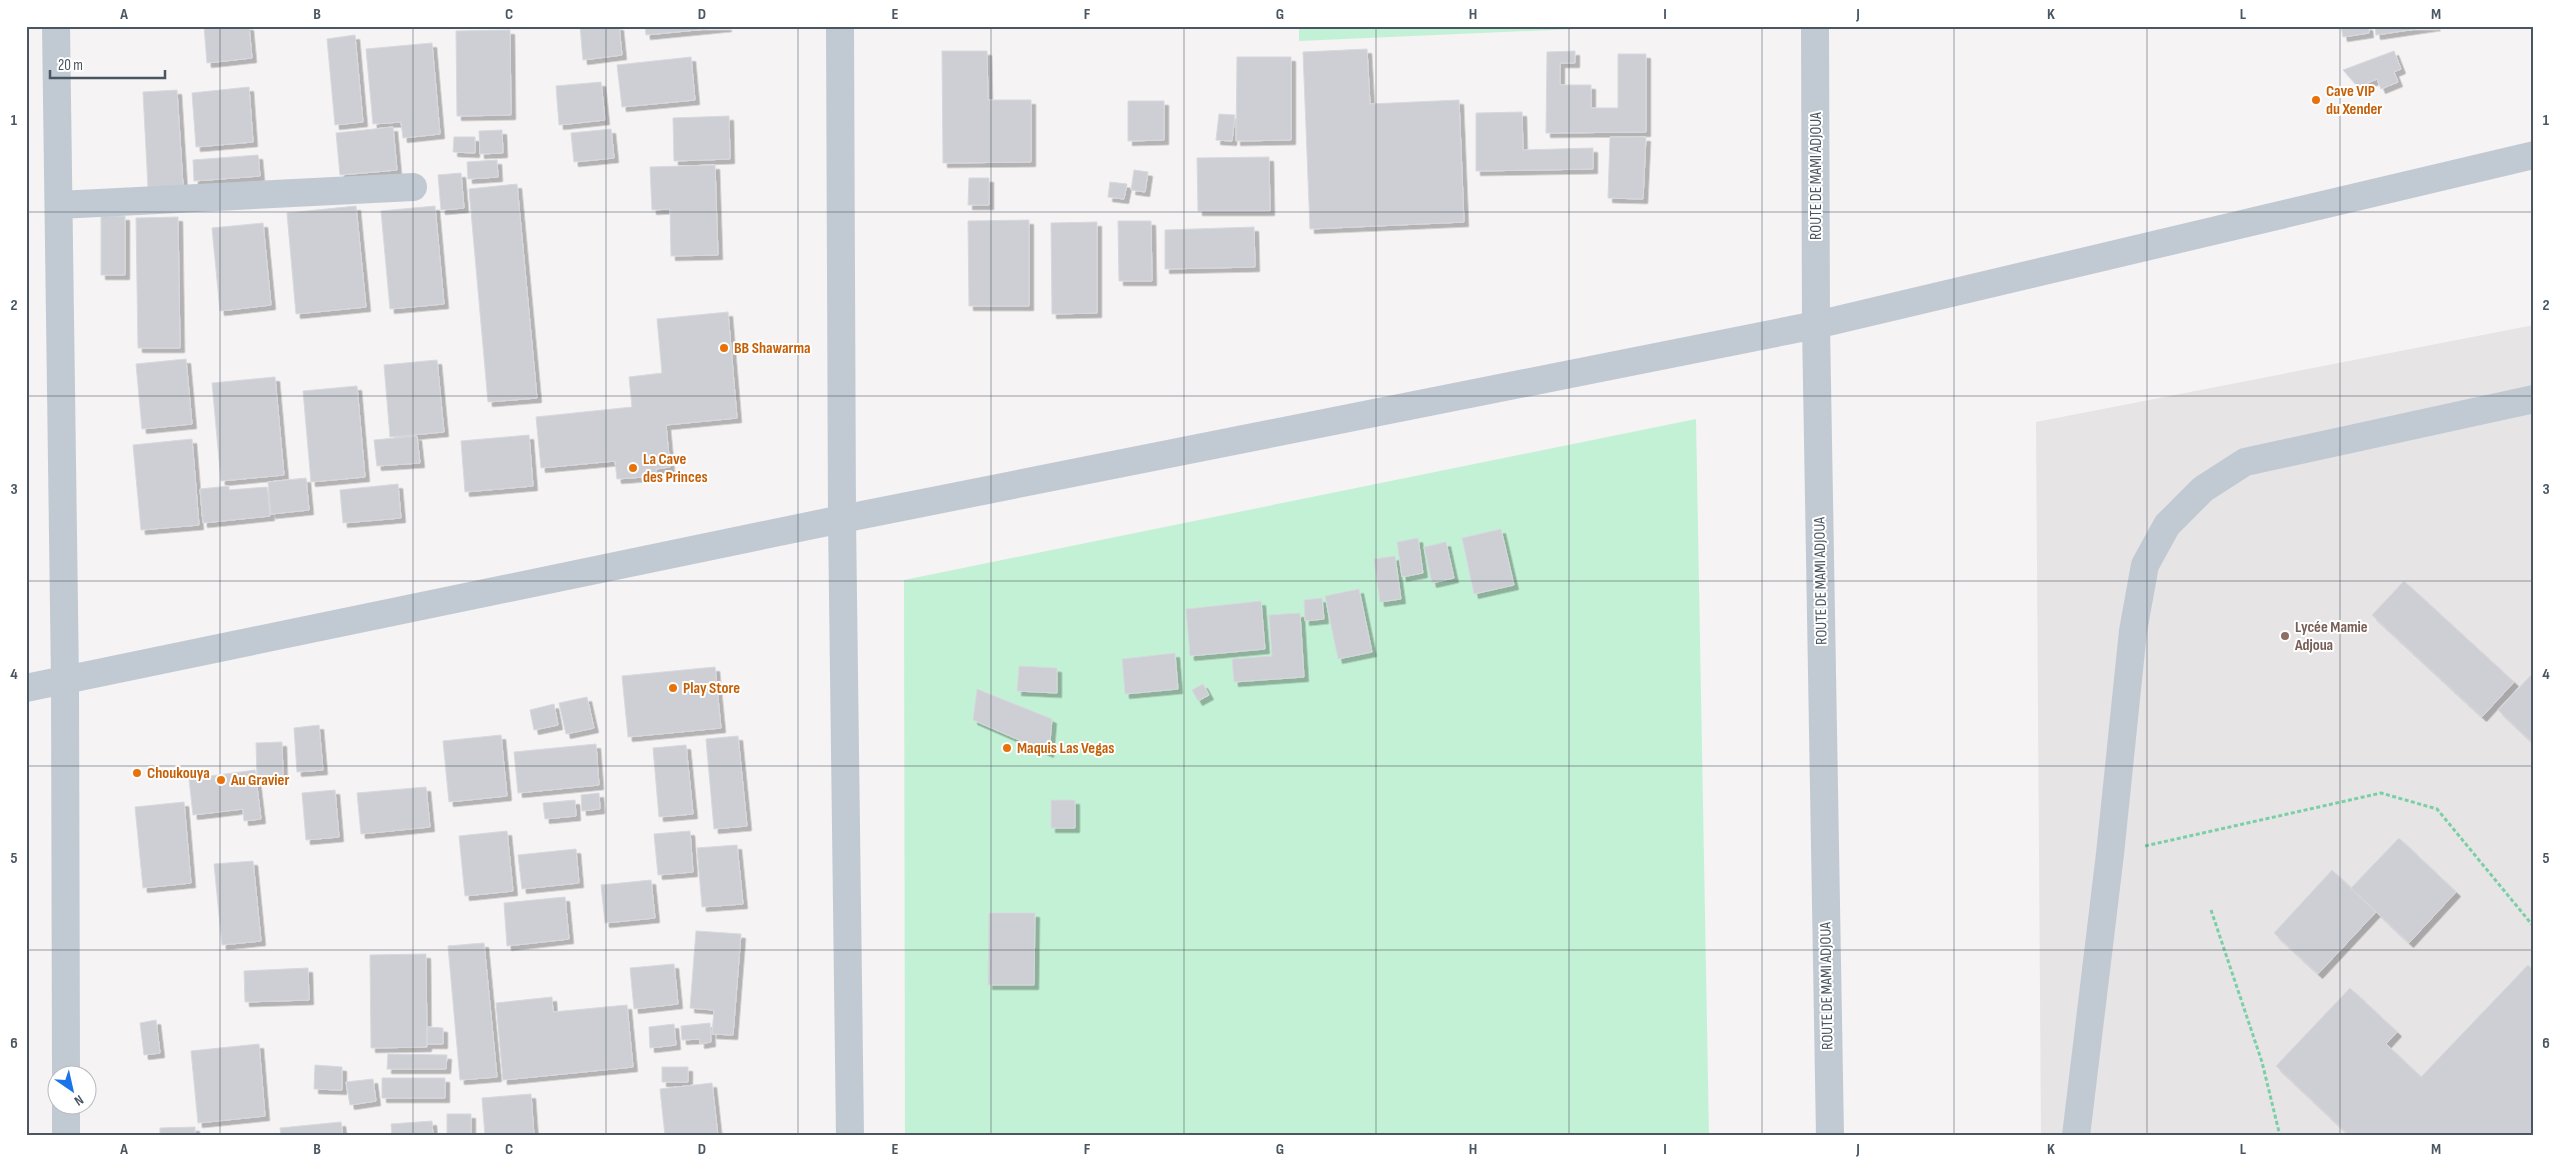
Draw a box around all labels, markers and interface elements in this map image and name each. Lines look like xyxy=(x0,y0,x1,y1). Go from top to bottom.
text: A xyxy=(119,5,128,24)
text: B xyxy=(313,5,321,24)
text: C xyxy=(505,5,513,24)
text: D xyxy=(698,5,706,24)
text: E xyxy=(892,5,899,24)
text: F xyxy=(1084,5,1091,24)
text: G xyxy=(1276,5,1284,24)
text: H xyxy=(1469,5,1477,24)
text: I xyxy=(1663,5,1667,24)
text: J xyxy=(1855,5,1860,24)
text: K xyxy=(2047,5,2055,24)
text: L xyxy=(2240,5,2247,24)
text: M xyxy=(2431,5,2441,24)
scale bar xyxy=(50,48,165,80)
text: 20 m xyxy=(58,56,83,75)
place label: Cave VIP du Xender xyxy=(2326,82,2382,119)
marker: Cave VIP du Xender xyxy=(2310,94,2322,106)
text: 1 xyxy=(11,111,18,130)
text: 1 xyxy=(2543,111,2550,130)
street label: ROUTE DE MAMI ADJOUA xyxy=(1807,112,1826,240)
text: 2 xyxy=(10,296,18,315)
text: 2 xyxy=(2542,296,2550,315)
place label: BB Shawarma xyxy=(734,339,811,358)
marker: BB Shawarma xyxy=(718,342,730,354)
place label: La Cave des Princes xyxy=(643,450,708,487)
marker: La Cave des Princes xyxy=(627,462,639,474)
text: 3 xyxy=(10,480,18,499)
text: 3 xyxy=(2542,480,2550,499)
street label: ROUTE DE MAMI ADJOUA xyxy=(1810,517,1832,645)
place label: Lycée Mamie Adjoua xyxy=(2294,618,2368,655)
marker: Lycée Mamie Adjoua xyxy=(2279,630,2291,642)
text: 4 xyxy=(10,665,18,684)
text: 4 xyxy=(2542,665,2550,684)
place label: Play Store xyxy=(683,679,740,698)
marker: Play Store xyxy=(667,682,679,694)
place label: Maquis Las Vegas xyxy=(1017,739,1114,758)
marker: Maquis Las Vegas xyxy=(1001,742,1013,754)
place label: Choukouya xyxy=(147,764,210,783)
marker: Choukouya xyxy=(131,767,143,779)
place label: Au Gravier xyxy=(230,771,289,790)
marker: Au Gravier xyxy=(215,774,227,786)
text: 5 xyxy=(10,849,18,868)
text: 5 xyxy=(2542,849,2550,868)
street label: ROUTE DE MAMI ADJOUA xyxy=(1816,922,1838,1050)
text: 6 xyxy=(10,1034,18,1053)
text: 6 xyxy=(2542,1034,2550,1053)
north arrow xyxy=(48,1064,98,1114)
text: N xyxy=(71,1091,87,1110)
text: A xyxy=(119,1140,128,1159)
text: B xyxy=(313,1140,321,1159)
text: C xyxy=(505,1140,513,1159)
text: D xyxy=(698,1140,706,1159)
text: E xyxy=(892,1140,899,1159)
text: F xyxy=(1084,1140,1091,1159)
text: G xyxy=(1276,1140,1284,1159)
text: H xyxy=(1469,1140,1477,1159)
text: I xyxy=(1663,1140,1667,1159)
text: J xyxy=(1855,1140,1860,1159)
text: K xyxy=(2047,1140,2055,1159)
text: L xyxy=(2240,1140,2247,1159)
text: M xyxy=(2431,1140,2441,1159)

